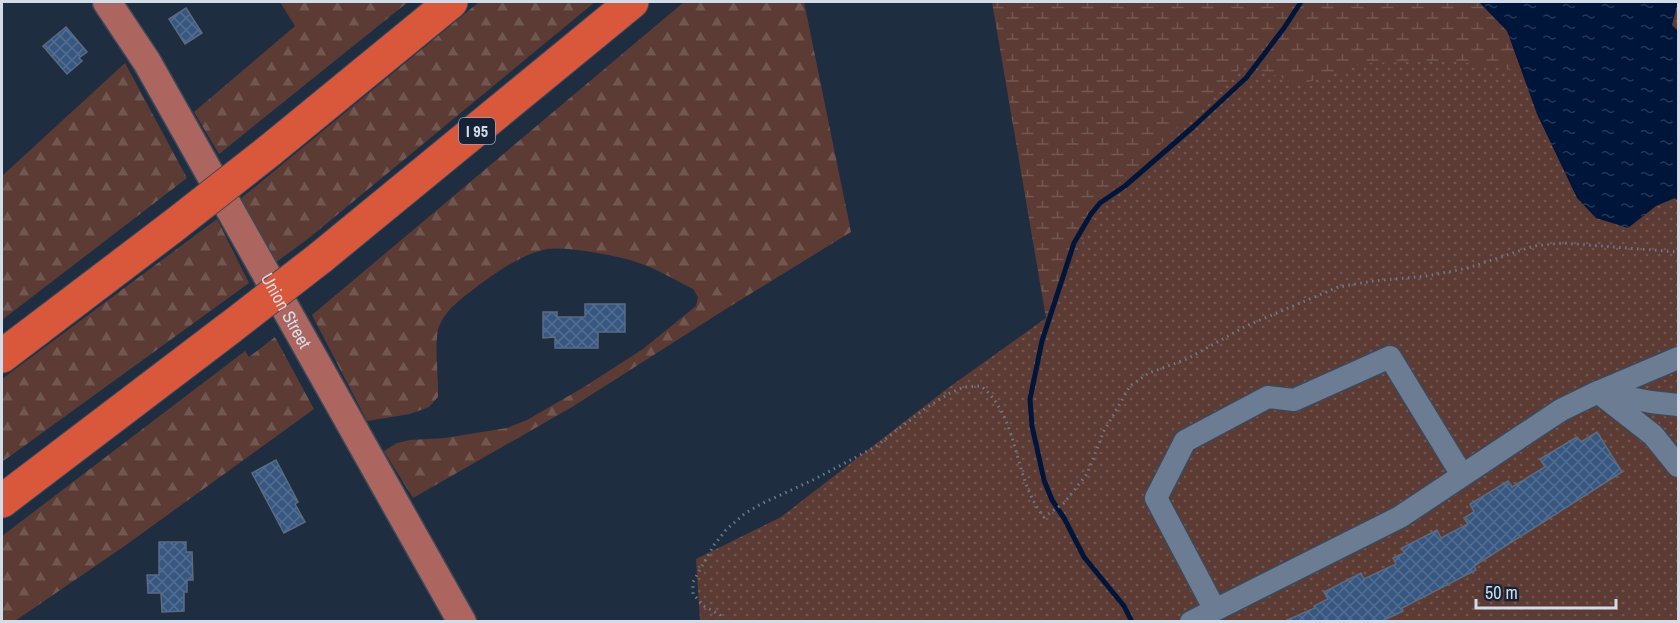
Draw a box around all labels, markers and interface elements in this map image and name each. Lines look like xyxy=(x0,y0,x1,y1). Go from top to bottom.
road number: I 95 xyxy=(459,118,495,144)
street label: Union Street xyxy=(255,268,318,353)
scale bar xyxy=(1476,572,1616,610)
text: 50 m xyxy=(1485,580,1518,605)

